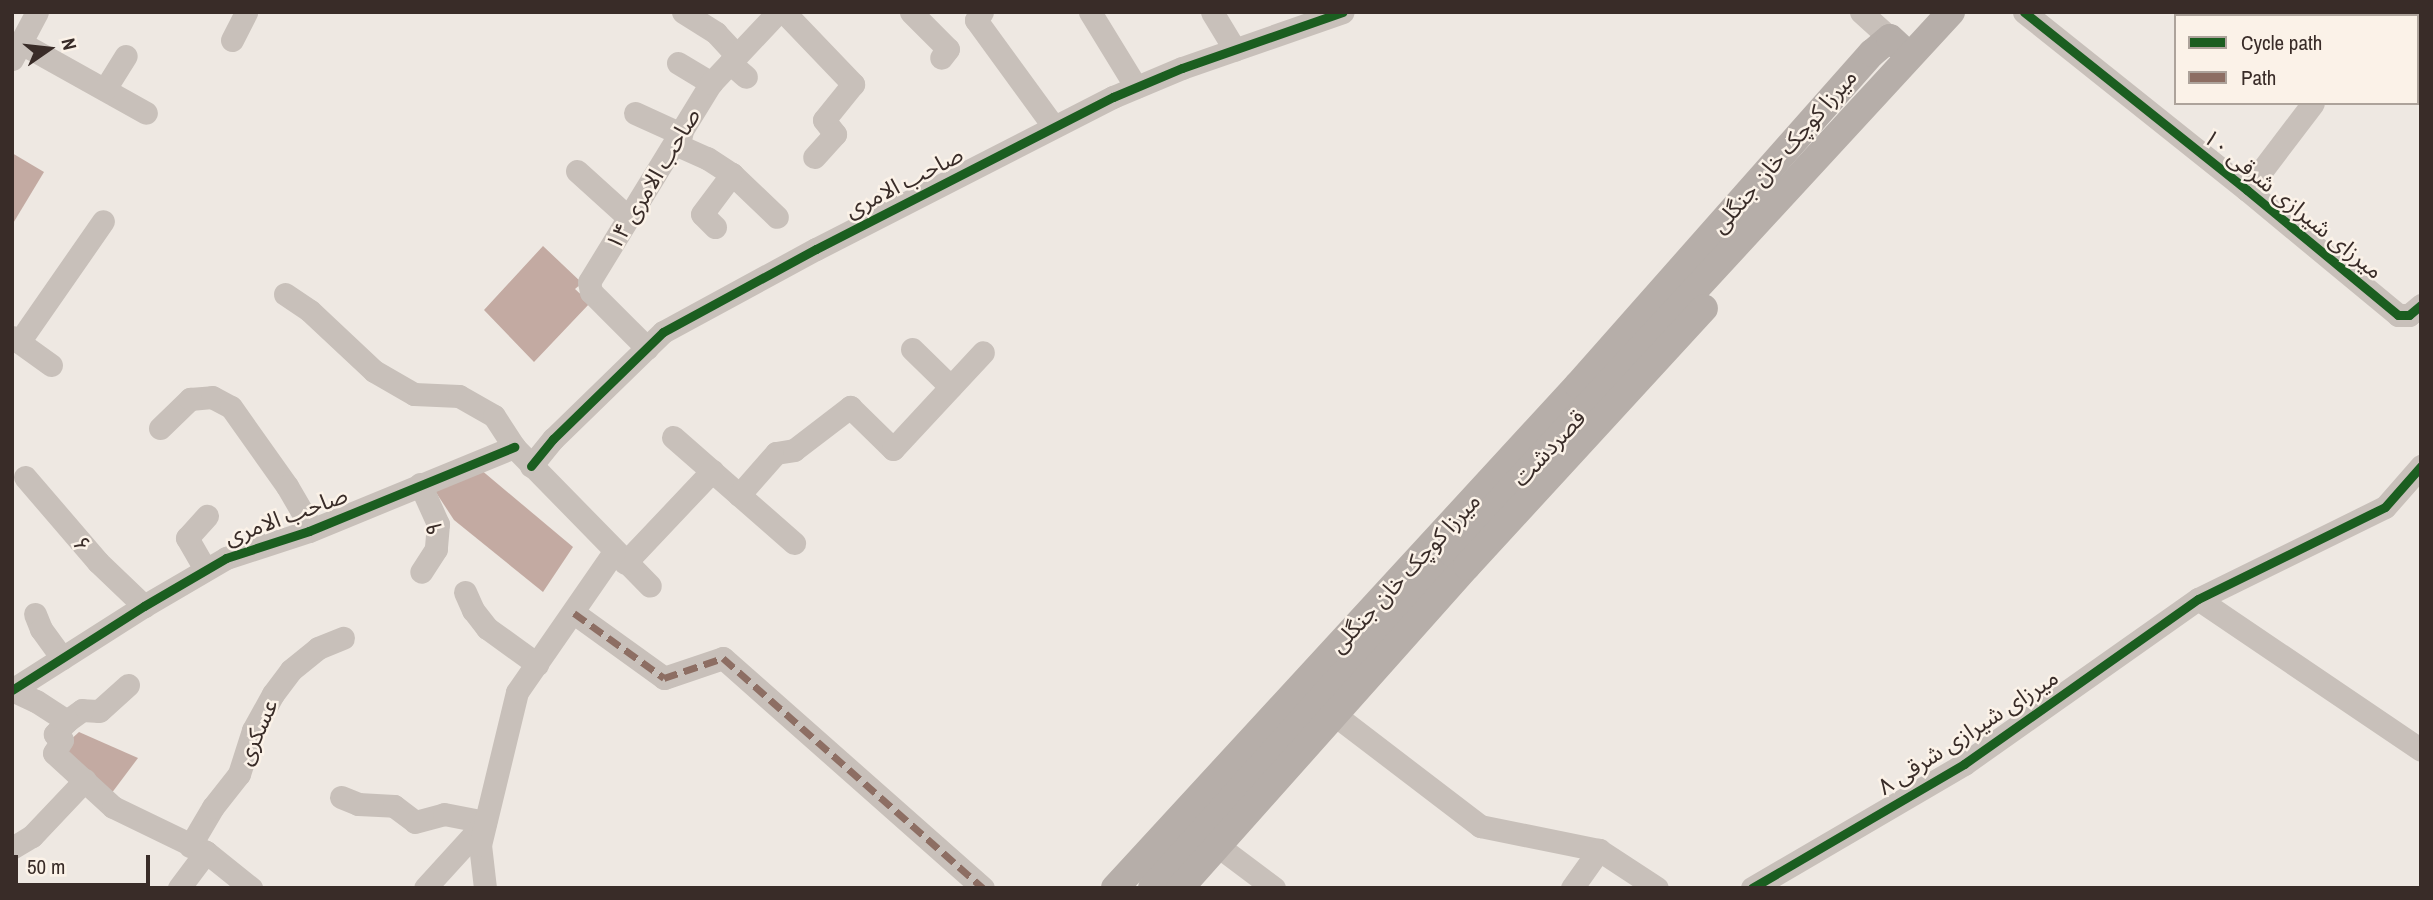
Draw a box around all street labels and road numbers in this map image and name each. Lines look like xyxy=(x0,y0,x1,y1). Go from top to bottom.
street label: میرزا کوچک خان جنگلی xyxy=(1705,63,1863,239)
street label: ۱۴ صاحب الامری xyxy=(600,103,706,255)
street label: ۱۰ میرزای شیرازی شرقی xyxy=(2198,123,2388,285)
street label: صاحب الامری xyxy=(840,140,968,224)
street label: قصردشت xyxy=(1507,404,1591,492)
street label: صاحب الامری xyxy=(221,481,351,551)
street label: میرزا کوچک خان جنگلی xyxy=(1324,487,1486,659)
street label: ۹ xyxy=(420,521,448,537)
street label: ۶ xyxy=(67,530,97,558)
street label: ۸ میرزای شیرازی شرقی xyxy=(1873,663,2063,801)
street label: عسکری xyxy=(230,695,284,769)

